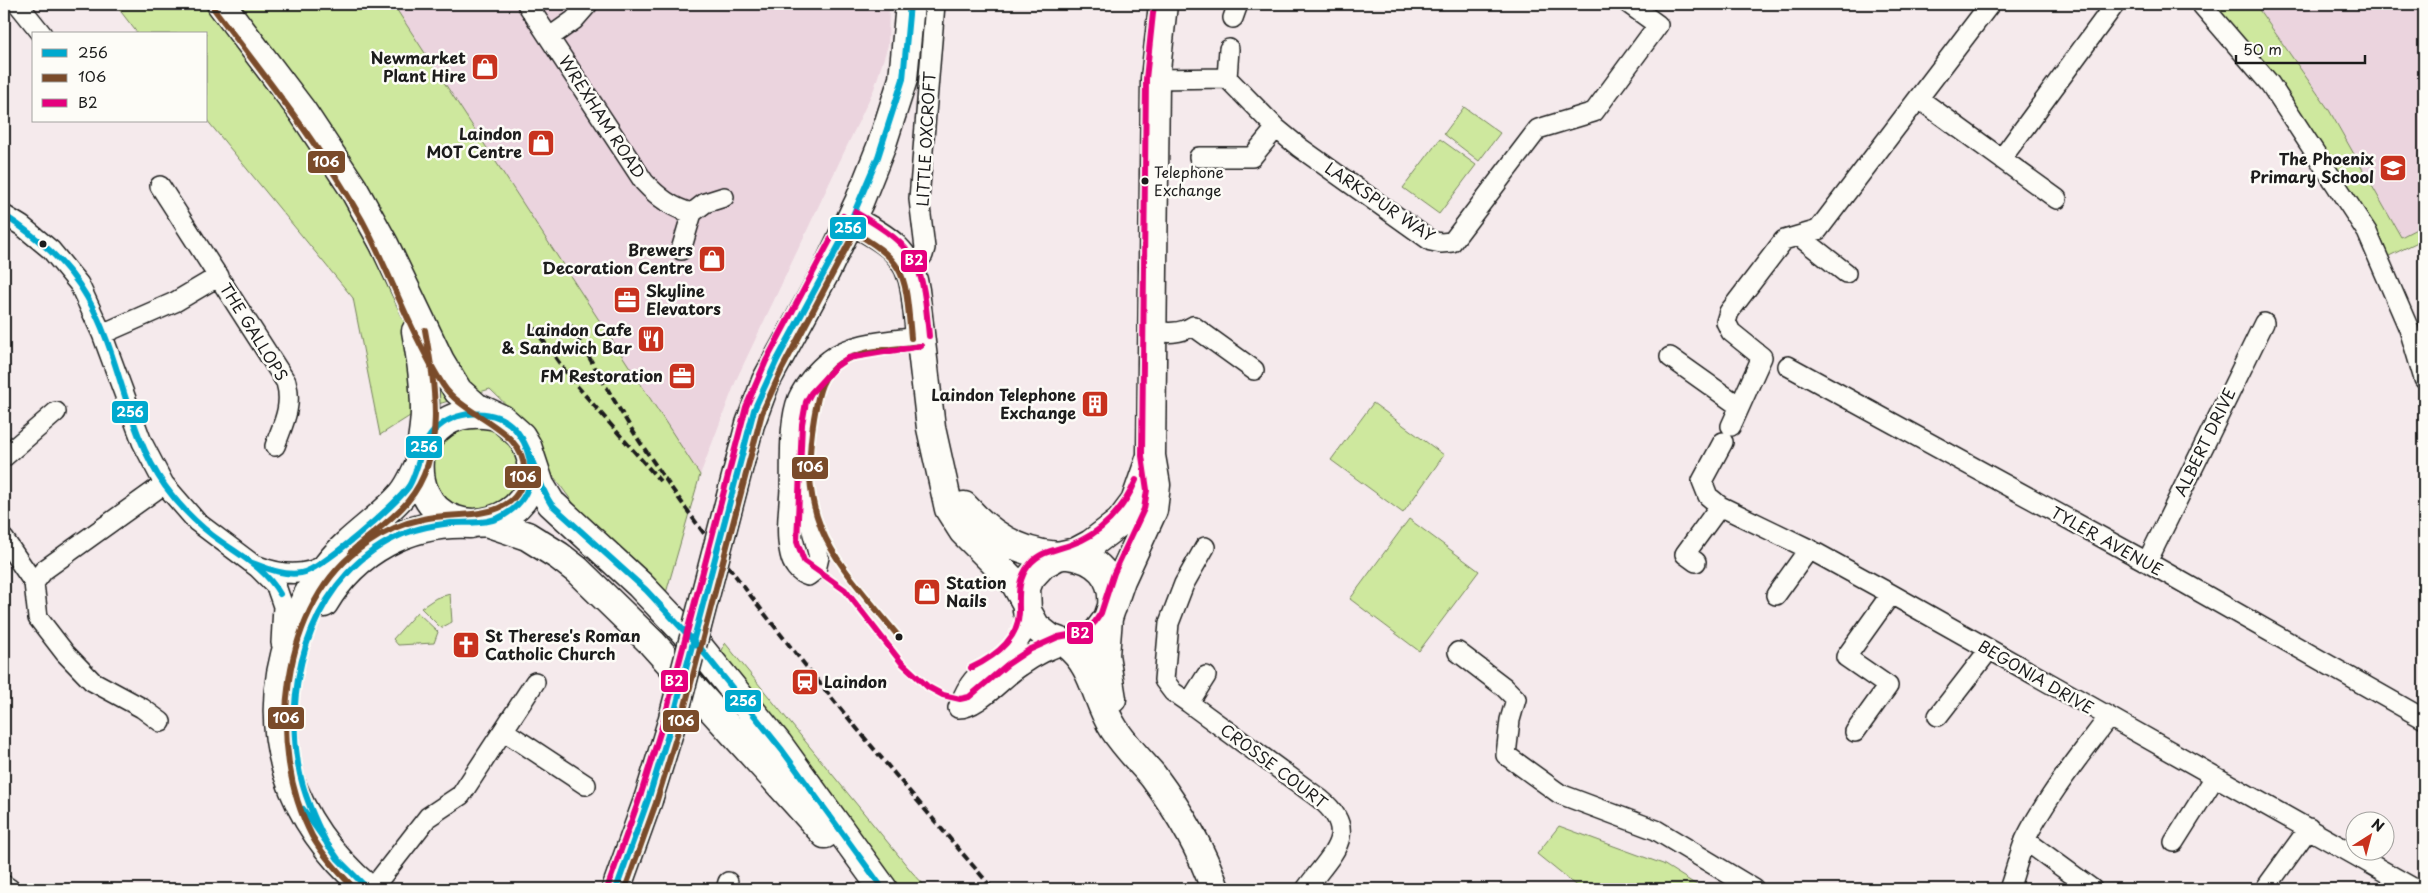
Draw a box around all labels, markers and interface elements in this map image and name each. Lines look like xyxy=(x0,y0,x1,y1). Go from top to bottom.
legend xyxy=(32,32,208,122)
scale bar xyxy=(2236,32,2364,64)
text: 50 m xyxy=(2243,37,2282,60)
text: 256 xyxy=(78,40,108,63)
place label: Newmarket Plant Hire xyxy=(371,45,466,87)
street label: WREXHAM ROAD xyxy=(554,50,652,183)
shop icon: Newmarket Plant Hire xyxy=(470,52,500,82)
text: 106 xyxy=(78,64,106,87)
street label: LITTLE OXCROFT xyxy=(909,71,941,207)
text: B2 xyxy=(78,90,98,113)
place label: Laindon MOT Centre xyxy=(426,121,522,163)
shop icon: Laindon MOT Centre xyxy=(526,128,556,158)
place label: The Phoenix Primary School xyxy=(2250,146,2374,188)
line badge: 106 xyxy=(307,150,346,174)
text: 106 xyxy=(313,151,340,172)
school or university icon: The Phoenix Primary School xyxy=(2378,153,2408,183)
street label: LARKSPUR WAY xyxy=(1321,155,1440,247)
place label: Telephone Exchange xyxy=(1154,160,1224,201)
marker: Telephone Exchange xyxy=(1140,176,1150,186)
line badge: 256 xyxy=(829,216,867,240)
text: 256 xyxy=(834,217,862,238)
place label: Brewers Decoration Centre xyxy=(542,237,693,279)
unlabelled marker xyxy=(38,239,48,249)
shop icon: Brewers Decoration Centre xyxy=(697,244,727,274)
line badge: B2 xyxy=(900,249,928,273)
text: B2 xyxy=(905,249,923,270)
street label: THE GALLOPS xyxy=(215,278,295,385)
place label: Skyline Elevators xyxy=(646,278,721,320)
office icon: Skyline Elevators xyxy=(612,285,642,315)
place label: Laindon Cafe & Sandwich Bar xyxy=(501,317,633,359)
restaurant icon: Laindon Cafe & Sandwich Bar xyxy=(636,324,666,354)
office icon: FM Restoration xyxy=(667,361,697,391)
place label: FM Restoration xyxy=(540,363,663,387)
place label: Laindon Telephone Exchange xyxy=(931,382,1076,424)
street label: ALBERT DRIVE xyxy=(2167,383,2241,500)
building icon: Laindon Telephone Exchange xyxy=(1080,389,1110,419)
line badge: 256 xyxy=(111,400,149,424)
text: 256 xyxy=(116,401,144,422)
line badge: 256 xyxy=(405,435,443,459)
text: 256 xyxy=(410,436,438,457)
line badge: 106 xyxy=(791,456,829,480)
text: 106 xyxy=(797,456,824,477)
line badge: 106 xyxy=(504,465,542,489)
text: 106 xyxy=(510,466,537,487)
street label: TYLER AVENUE xyxy=(2047,499,2168,581)
place label: Station Nails xyxy=(946,570,1007,612)
shop icon: Station Nails xyxy=(912,577,942,607)
line badge: B2 xyxy=(1066,621,1094,645)
text: B2 xyxy=(1071,622,1089,643)
place label: St Therese's Roman Catholic Church xyxy=(485,623,641,665)
church icon: St Therese's Roman Catholic Church xyxy=(451,630,481,660)
unlabelled marker xyxy=(894,632,904,642)
street label: BEGONIA DRIVE xyxy=(1974,633,2099,719)
station icon: Laindon xyxy=(790,667,820,697)
line badge: B2 xyxy=(660,669,689,693)
place label: Laindon xyxy=(824,669,887,693)
text: B2 xyxy=(665,670,683,691)
line badge: 256 xyxy=(724,689,762,713)
text: 256 xyxy=(729,690,757,711)
line badge: 106 xyxy=(267,706,305,730)
text: 106 xyxy=(273,707,300,728)
line badge: 106 xyxy=(662,709,700,733)
text: 106 xyxy=(668,710,695,731)
street label: CROSSE COURT xyxy=(1216,717,1333,814)
north arrow xyxy=(2346,810,2396,860)
text: N xyxy=(2367,813,2389,837)

